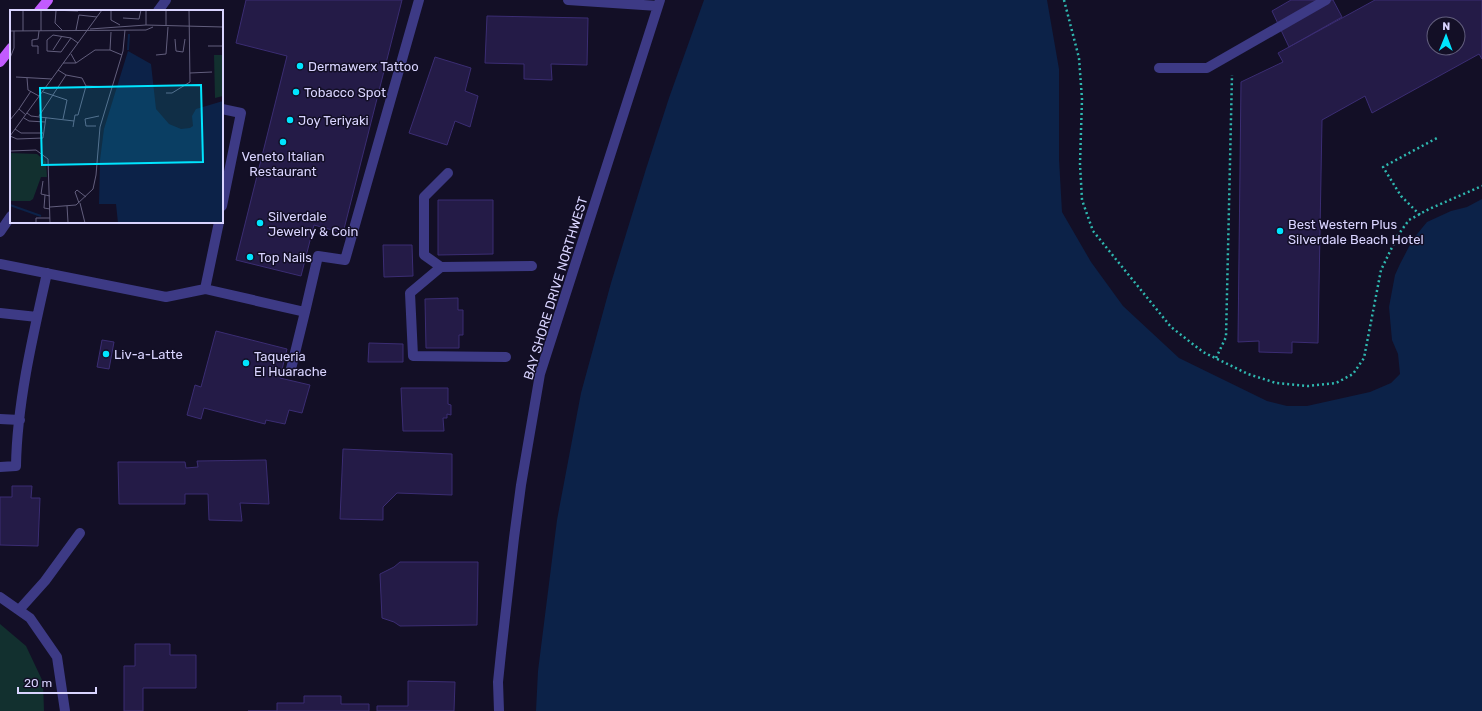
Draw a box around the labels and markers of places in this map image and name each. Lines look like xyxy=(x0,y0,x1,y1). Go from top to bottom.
place label: Dermawerx Tattoo xyxy=(308,59,419,74)
marker: Dermawerx Tattoo xyxy=(295,61,305,71)
place label: Tobacco Spot xyxy=(304,85,386,100)
marker: Tobacco Spot xyxy=(291,87,301,97)
place label: Joy Teriyaki xyxy=(298,113,369,128)
marker: Joy Teriyaki xyxy=(285,115,295,125)
marker: Veneto Italian Restaurant xyxy=(278,137,288,147)
place label: Veneto Italian Restaurant xyxy=(241,149,325,179)
place label: Silverdale Jewelry & Coin xyxy=(268,209,358,239)
place label: Best Western Plus Silverdale Beach Hotel xyxy=(1288,217,1424,247)
marker: Silverdale Jewelry & Coin xyxy=(255,218,265,228)
marker: Best Western Plus Silverdale Beach Hotel xyxy=(1275,226,1285,236)
place label: Top Nails xyxy=(258,250,312,265)
marker: Top Nails xyxy=(245,252,255,262)
place label: Liv-a-Latte xyxy=(114,347,183,362)
marker: Liv-a-Latte xyxy=(101,349,111,359)
place label: Taqueria El Huarache xyxy=(254,349,327,379)
marker: Taqueria El Huarache xyxy=(241,358,251,368)

